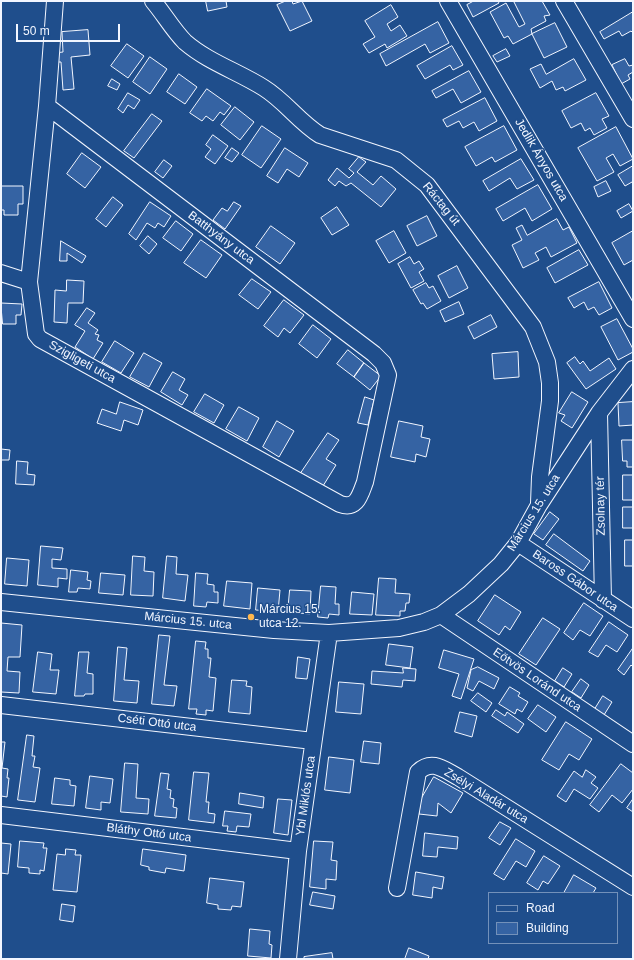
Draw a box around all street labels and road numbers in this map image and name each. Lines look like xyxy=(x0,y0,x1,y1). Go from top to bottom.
street label: Jedlik Ányos utca xyxy=(511,116,571,204)
street label: Ráctag út xyxy=(419,180,463,228)
street label: Batthyány utca xyxy=(185,208,257,268)
street label: Szigligeti utca xyxy=(46,338,118,386)
street label: Március 15. utca xyxy=(505,472,563,554)
street label: Zsolnay tér xyxy=(593,476,609,536)
street label: Baross Gábor utca xyxy=(530,547,620,615)
street label: Március 15. utca xyxy=(143,609,233,633)
street label: Eötvös Loránd utca xyxy=(490,645,584,715)
street label: Cséti Ottó utca xyxy=(117,711,197,735)
street label: Ybl Miklós utca xyxy=(293,755,319,837)
street label: Zsélyi Aladár utca xyxy=(441,765,531,827)
street label: Bláthy Ottó utca xyxy=(106,821,192,845)

